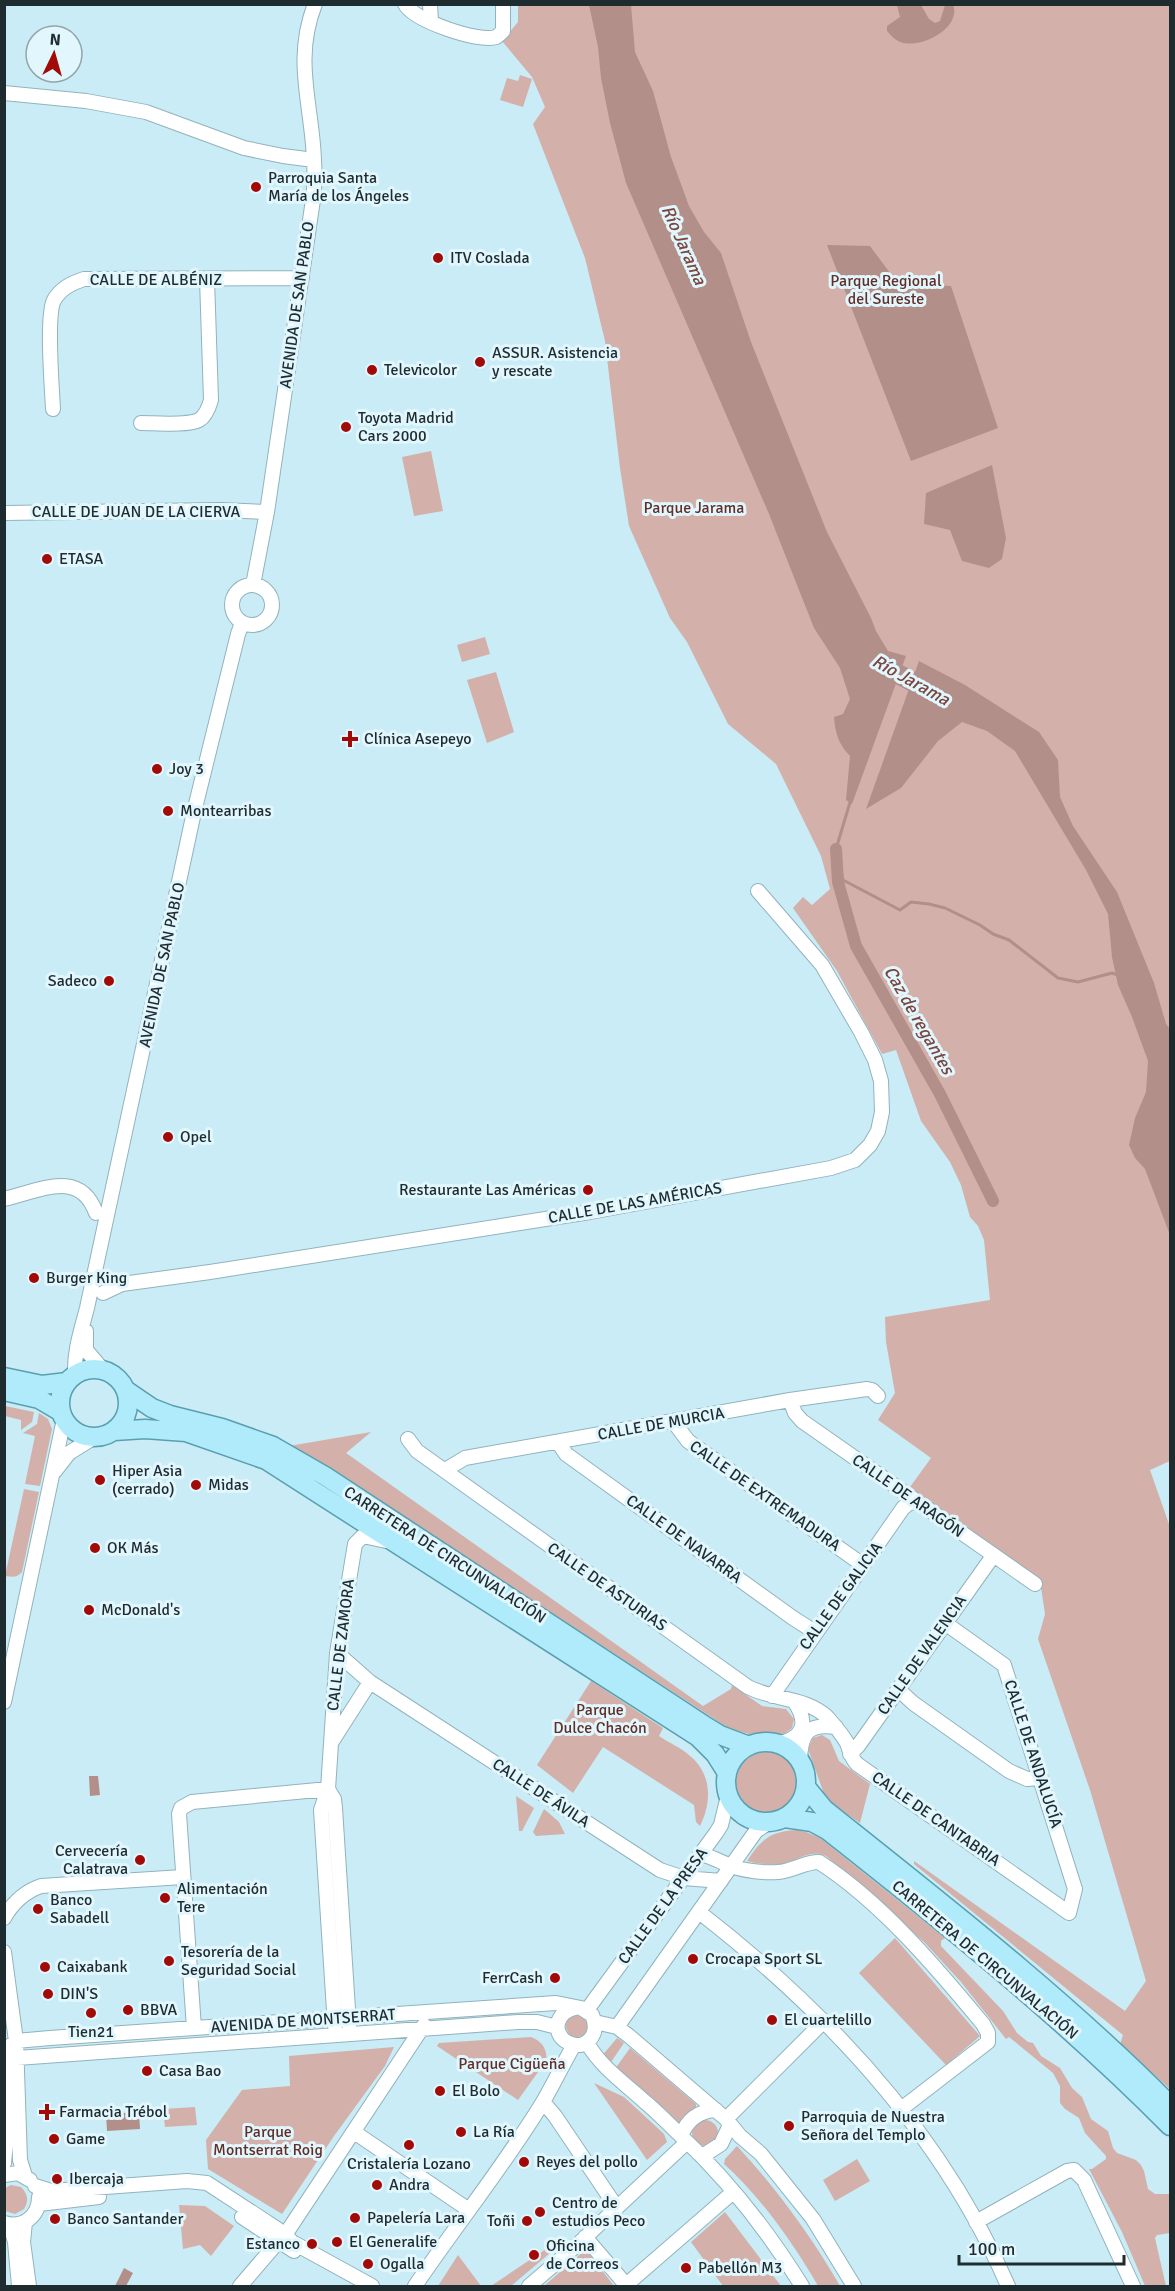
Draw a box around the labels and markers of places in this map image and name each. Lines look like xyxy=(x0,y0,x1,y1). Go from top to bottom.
place label: Parroquia Santa María de los Ángeles xyxy=(268,168,409,206)
marker: Parroquia Santa María de los Ángeles xyxy=(249,180,263,194)
place label: ITV Coslada xyxy=(450,248,530,268)
marker: ITV Coslada xyxy=(431,251,445,265)
place label: ASSUR. Asistencia y rescate xyxy=(492,343,618,381)
marker: ASSUR. Asistencia y rescate xyxy=(473,355,487,369)
place label: Televicolor xyxy=(384,360,457,380)
marker: Televicolor xyxy=(365,363,379,377)
place label: Toyota Madrid Cars 2000 xyxy=(358,408,454,446)
marker: Toyota Madrid Cars 2000 xyxy=(339,420,353,434)
place label: ETASA xyxy=(59,549,104,569)
marker: ETASA xyxy=(40,552,54,566)
place label: Clínica Asepeyo xyxy=(364,729,472,749)
marker: Clínica Asepeyo xyxy=(341,730,359,748)
place label: Joy 3 xyxy=(169,759,204,779)
marker: Joy 3 xyxy=(150,762,164,776)
place label: Montearribas xyxy=(180,801,271,821)
marker: Montearribas xyxy=(161,804,175,818)
place label: Sadeco xyxy=(48,971,97,991)
marker: Sadeco xyxy=(102,974,116,988)
place label: Opel xyxy=(180,1127,212,1147)
marker: Opel xyxy=(161,1130,175,1144)
place label: Restaurante Las Américas xyxy=(399,1180,576,1200)
marker: Restaurante Las Américas xyxy=(581,1183,595,1197)
place label: Burger King xyxy=(46,1268,127,1288)
marker: Burger King xyxy=(27,1271,41,1285)
place label: Hiper Asia (cerrado) xyxy=(112,1461,182,1499)
marker: Hiper Asia (cerrado) xyxy=(93,1473,107,1487)
place label: Midas xyxy=(208,1475,249,1495)
marker: Midas xyxy=(189,1478,203,1492)
place label: OK Más xyxy=(107,1538,159,1558)
marker: OK Más xyxy=(88,1541,102,1555)
place label: McDonald's xyxy=(101,1600,180,1620)
marker: McDonald's xyxy=(82,1603,96,1617)
place label: Cervecería Calatrava xyxy=(55,1841,128,1879)
marker: Cervecería Calatrava xyxy=(133,1853,147,1867)
place label: Alimentación Tere xyxy=(177,1879,268,1917)
place label: Banco Sabadell xyxy=(50,1890,110,1928)
marker: Alimentación Tere xyxy=(158,1891,172,1905)
marker: Banco Sabadell xyxy=(31,1902,45,1916)
place label: Tesorería de la Seguridad Social xyxy=(181,1942,296,1980)
place label: Crocapa Sport SL xyxy=(705,1949,822,1969)
marker: Crocapa Sport SL xyxy=(686,1952,700,1966)
marker: Tesorería de la Seguridad Social xyxy=(162,1954,176,1968)
place label: Caixabank xyxy=(57,1957,128,1977)
marker: Caixabank xyxy=(38,1960,52,1974)
place label: FerrCash xyxy=(482,1968,543,1988)
marker: FerrCash xyxy=(548,1971,562,1985)
place label: DIN'S xyxy=(60,1984,98,2004)
marker: DIN'S xyxy=(41,1987,55,2001)
place label: BBVA xyxy=(140,2000,178,2020)
marker: BBVA xyxy=(121,2003,135,2017)
marker: Tien21 xyxy=(84,2006,98,2020)
place label: El cuartelillo xyxy=(784,2010,872,2030)
marker: El cuartelillo xyxy=(765,2013,779,2027)
place label: Tien21 xyxy=(68,2022,114,2042)
place label: Casa Bao xyxy=(159,2061,221,2081)
marker: Casa Bao xyxy=(140,2064,154,2078)
place label: El Bolo xyxy=(452,2081,500,2101)
marker: El Bolo xyxy=(433,2084,447,2098)
place label: Farmacia Trébol xyxy=(59,2102,168,2122)
marker: Farmacia Trébol xyxy=(40,2105,54,2119)
place label: Parroquia de Nuestra Señora del Templo xyxy=(801,2107,945,2145)
marker: Parroquia de Nuestra Señora del Templo xyxy=(782,2119,796,2133)
place label: La Ría xyxy=(473,2122,515,2142)
marker: La Ría xyxy=(454,2125,468,2139)
place label: Game xyxy=(66,2129,105,2149)
marker: Game xyxy=(47,2132,61,2146)
marker: Cristalería Lozano xyxy=(402,2138,416,2152)
place label: Reyes del pollo xyxy=(536,2152,638,2172)
place label: Cristalería Lozano xyxy=(347,2154,471,2174)
marker: Reyes del pollo xyxy=(517,2155,531,2169)
place label: Ibercaja xyxy=(69,2169,124,2189)
marker: Ibercaja xyxy=(50,2172,64,2186)
place label: Andra xyxy=(389,2175,430,2195)
marker: Andra xyxy=(370,2178,384,2192)
place label: Centro de estudios Peco xyxy=(552,2193,645,2231)
marker: Centro de estudios Peco xyxy=(533,2205,547,2219)
place label: Papelería Lara xyxy=(367,2208,465,2228)
place label: Banco Santander xyxy=(67,2209,183,2229)
marker: Papelería Lara xyxy=(348,2211,362,2225)
place label: Toñi xyxy=(487,2211,515,2231)
marker: Banco Santander xyxy=(48,2212,62,2226)
marker: Toñi xyxy=(520,2214,534,2228)
place label: El Generalife xyxy=(349,2232,437,2252)
place label: Estanco xyxy=(246,2234,300,2254)
marker: El Generalife xyxy=(330,2235,344,2249)
place label: Oficina de Correos xyxy=(546,2236,619,2274)
marker: Estanco xyxy=(305,2237,319,2251)
marker: Oficina de Correos xyxy=(527,2248,541,2262)
place label: Ogalla xyxy=(380,2254,424,2274)
marker: Ogalla xyxy=(361,2257,375,2271)
place label: Pabellón M3 xyxy=(698,2258,782,2278)
marker: Pabellón M3 xyxy=(679,2261,693,2275)

